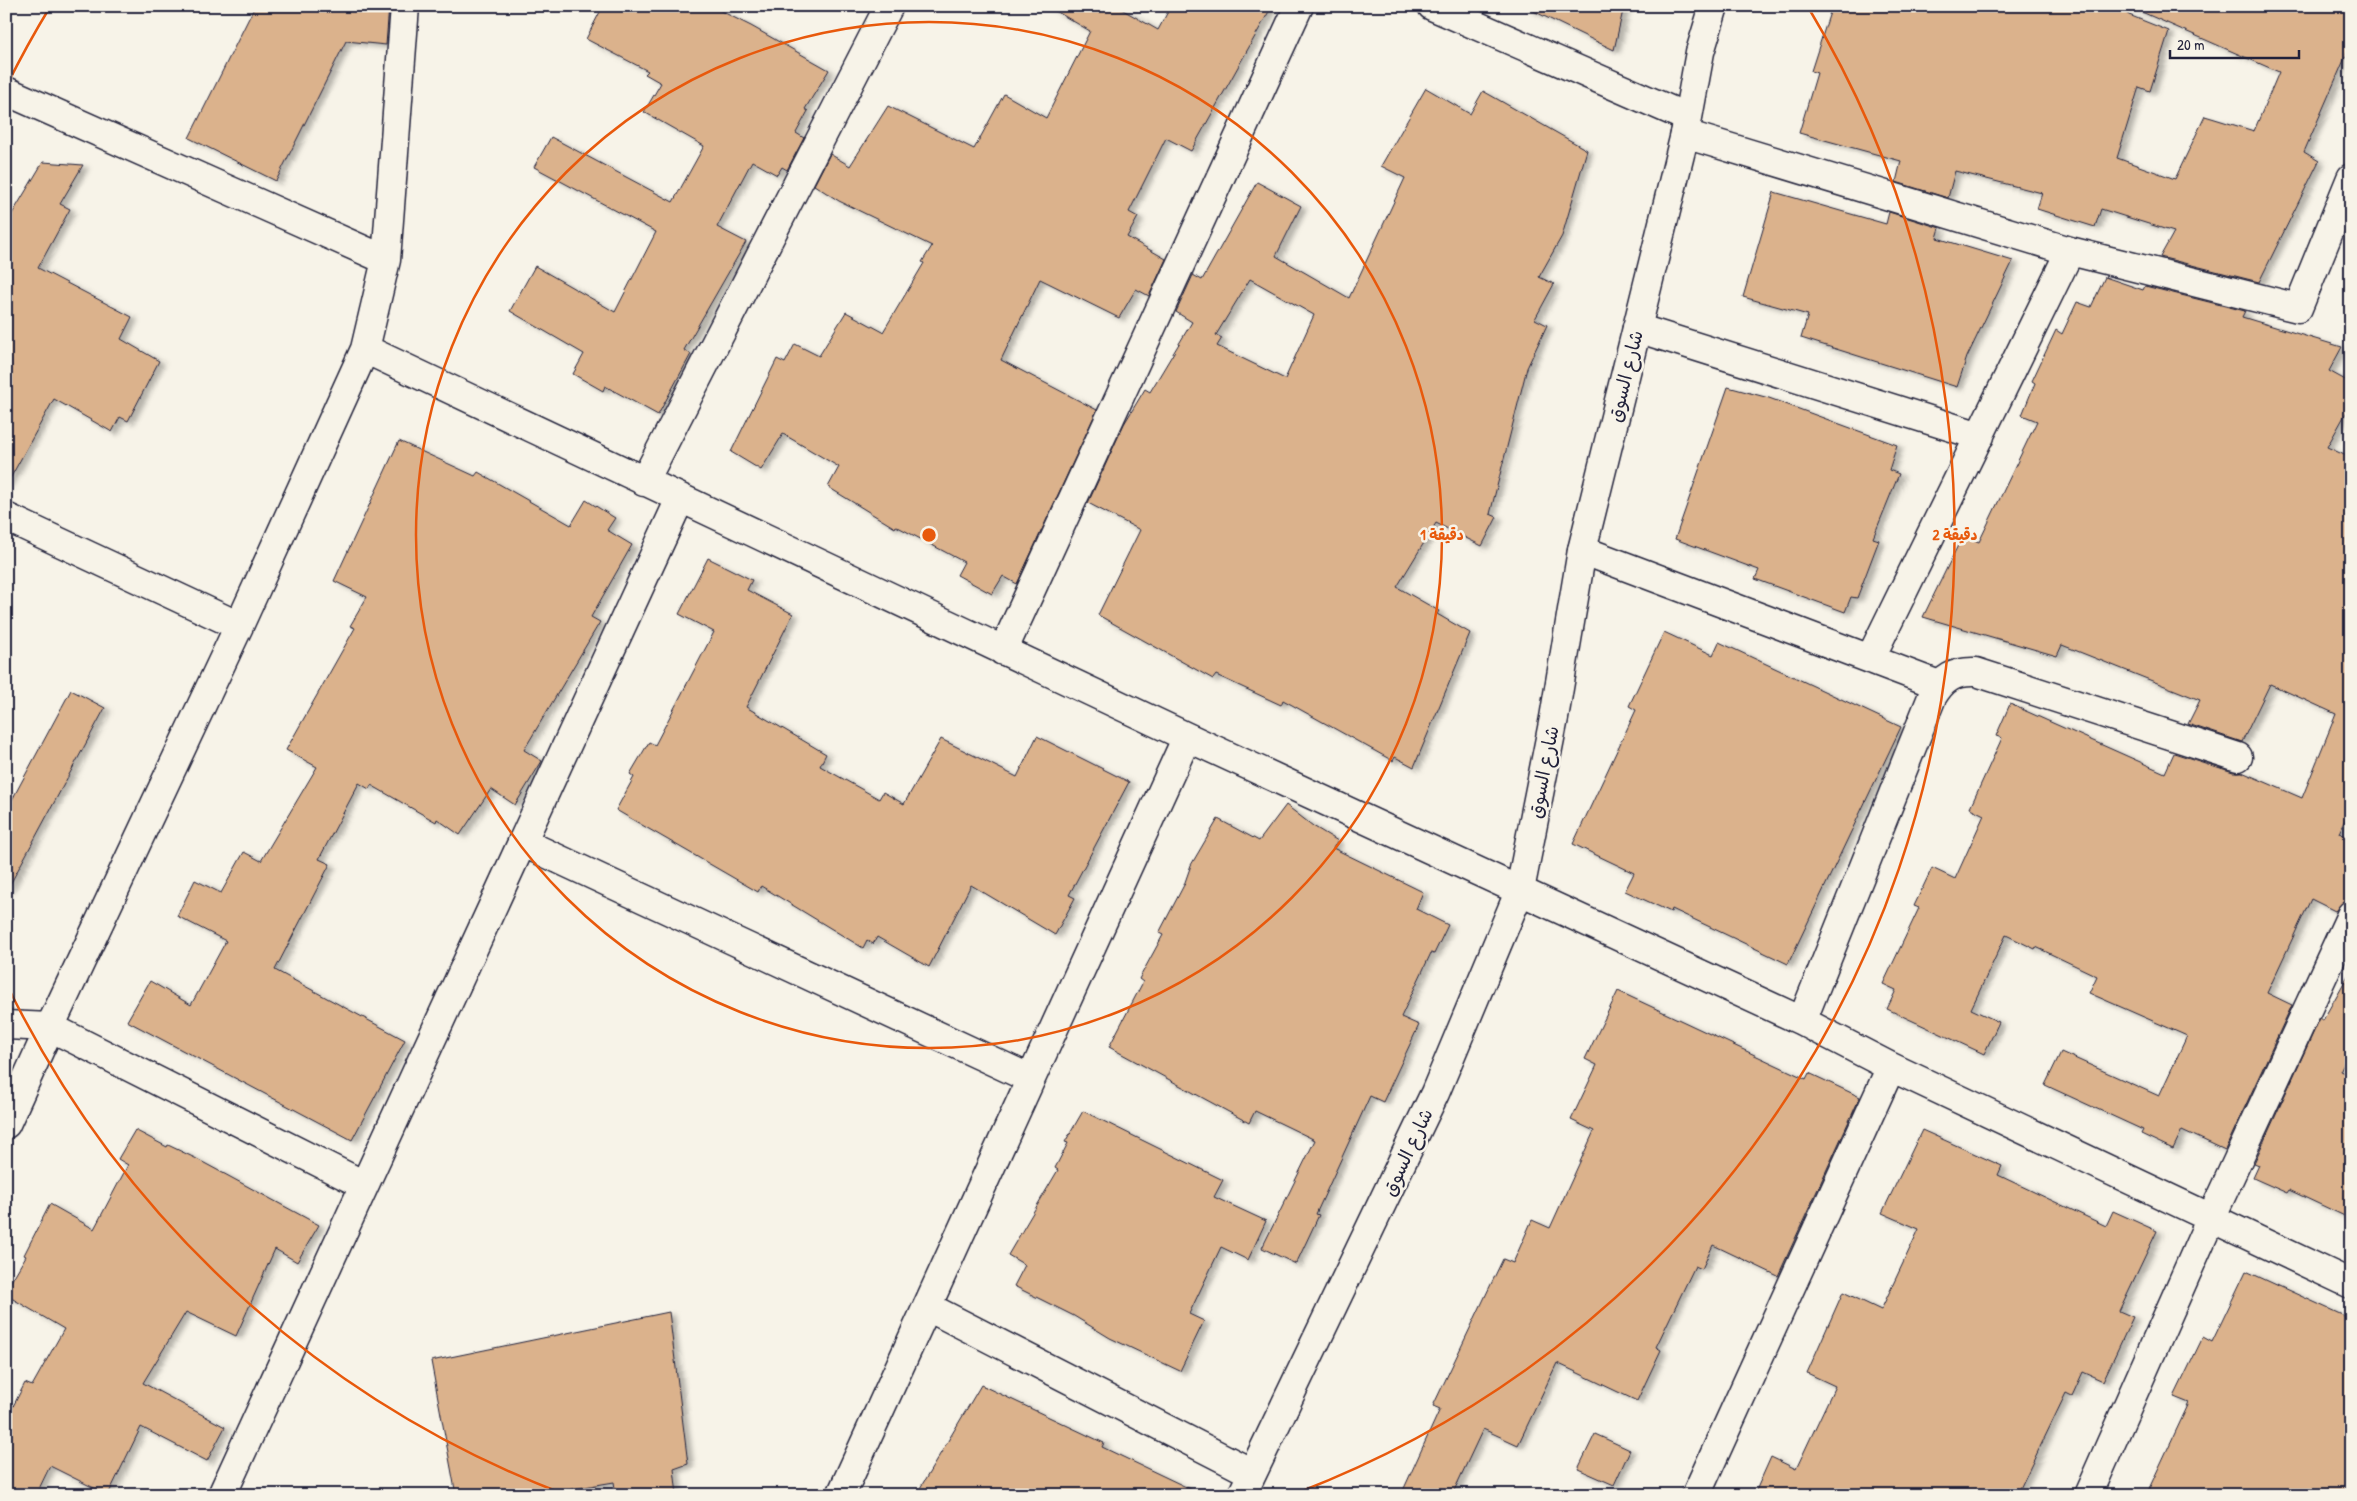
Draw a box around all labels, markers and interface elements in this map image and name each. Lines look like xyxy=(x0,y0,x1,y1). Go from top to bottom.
scale bar xyxy=(2170,28,2298,60)
text: 20 m xyxy=(2177,34,2204,55)
street label: شارع السوق xyxy=(1601,327,1650,425)
text: 1 دقيقة xyxy=(1420,524,1464,545)
text: 2 دقيقة xyxy=(1932,524,1978,545)
centre of rings xyxy=(920,526,938,544)
street label: شارع السوق xyxy=(1521,723,1566,821)
street label: شارع السوق xyxy=(1375,1104,1440,1200)

